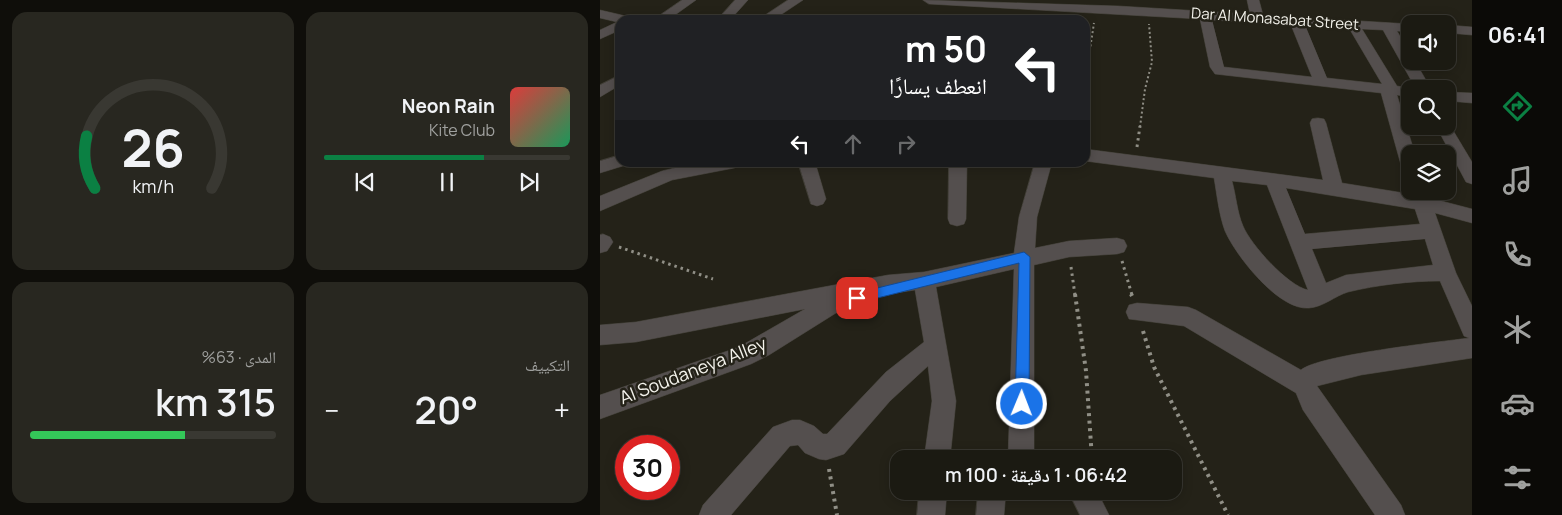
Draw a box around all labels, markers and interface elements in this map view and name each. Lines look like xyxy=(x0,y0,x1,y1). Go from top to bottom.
street label: Dar Al Monasabat Street xyxy=(1190,2,1360,35)
map controls xyxy=(1401,15,1456,200)
button: sound xyxy=(1401,15,1456,70)
text: 06:41 xyxy=(1488,20,1546,50)
text: 50 m xyxy=(905,25,987,73)
icon: left xyxy=(1005,35,1070,100)
text: انعطف يسارًا xyxy=(889,71,987,101)
button: search xyxy=(1401,80,1456,135)
icon: directions xyxy=(1500,89,1535,124)
text: Neon Rain xyxy=(402,93,495,119)
text: 26 xyxy=(121,112,185,183)
text: Kite Club xyxy=(429,119,495,141)
icon: left xyxy=(786,130,814,158)
icon: ahead xyxy=(839,130,867,158)
icon: right xyxy=(892,130,920,158)
button: layers xyxy=(1401,145,1456,200)
icon: music xyxy=(1500,163,1535,198)
icon: previous xyxy=(351,168,379,196)
icon: pause xyxy=(433,168,461,196)
icon: next xyxy=(515,168,543,196)
text: km/h xyxy=(132,174,174,198)
icon: phone xyxy=(1500,237,1535,272)
pin xyxy=(836,277,878,319)
icon: arrive xyxy=(843,284,871,312)
icon: climate xyxy=(1500,312,1535,347)
street label: Al Soudaneya Alley xyxy=(616,331,770,409)
text: المدى · 63% xyxy=(201,346,276,368)
text: التكييف xyxy=(525,354,570,376)
text: 315 km xyxy=(155,375,276,427)
position arrow xyxy=(995,377,1047,429)
text: 20° xyxy=(415,383,478,435)
icon: car xyxy=(1500,386,1535,421)
text: − xyxy=(324,391,339,429)
text: + xyxy=(554,391,570,429)
speed limit sign: 30 xyxy=(615,435,680,500)
icon: filters xyxy=(1500,460,1535,495)
text: 06:42 · 1 دقيقة · 100 m xyxy=(945,462,1127,488)

